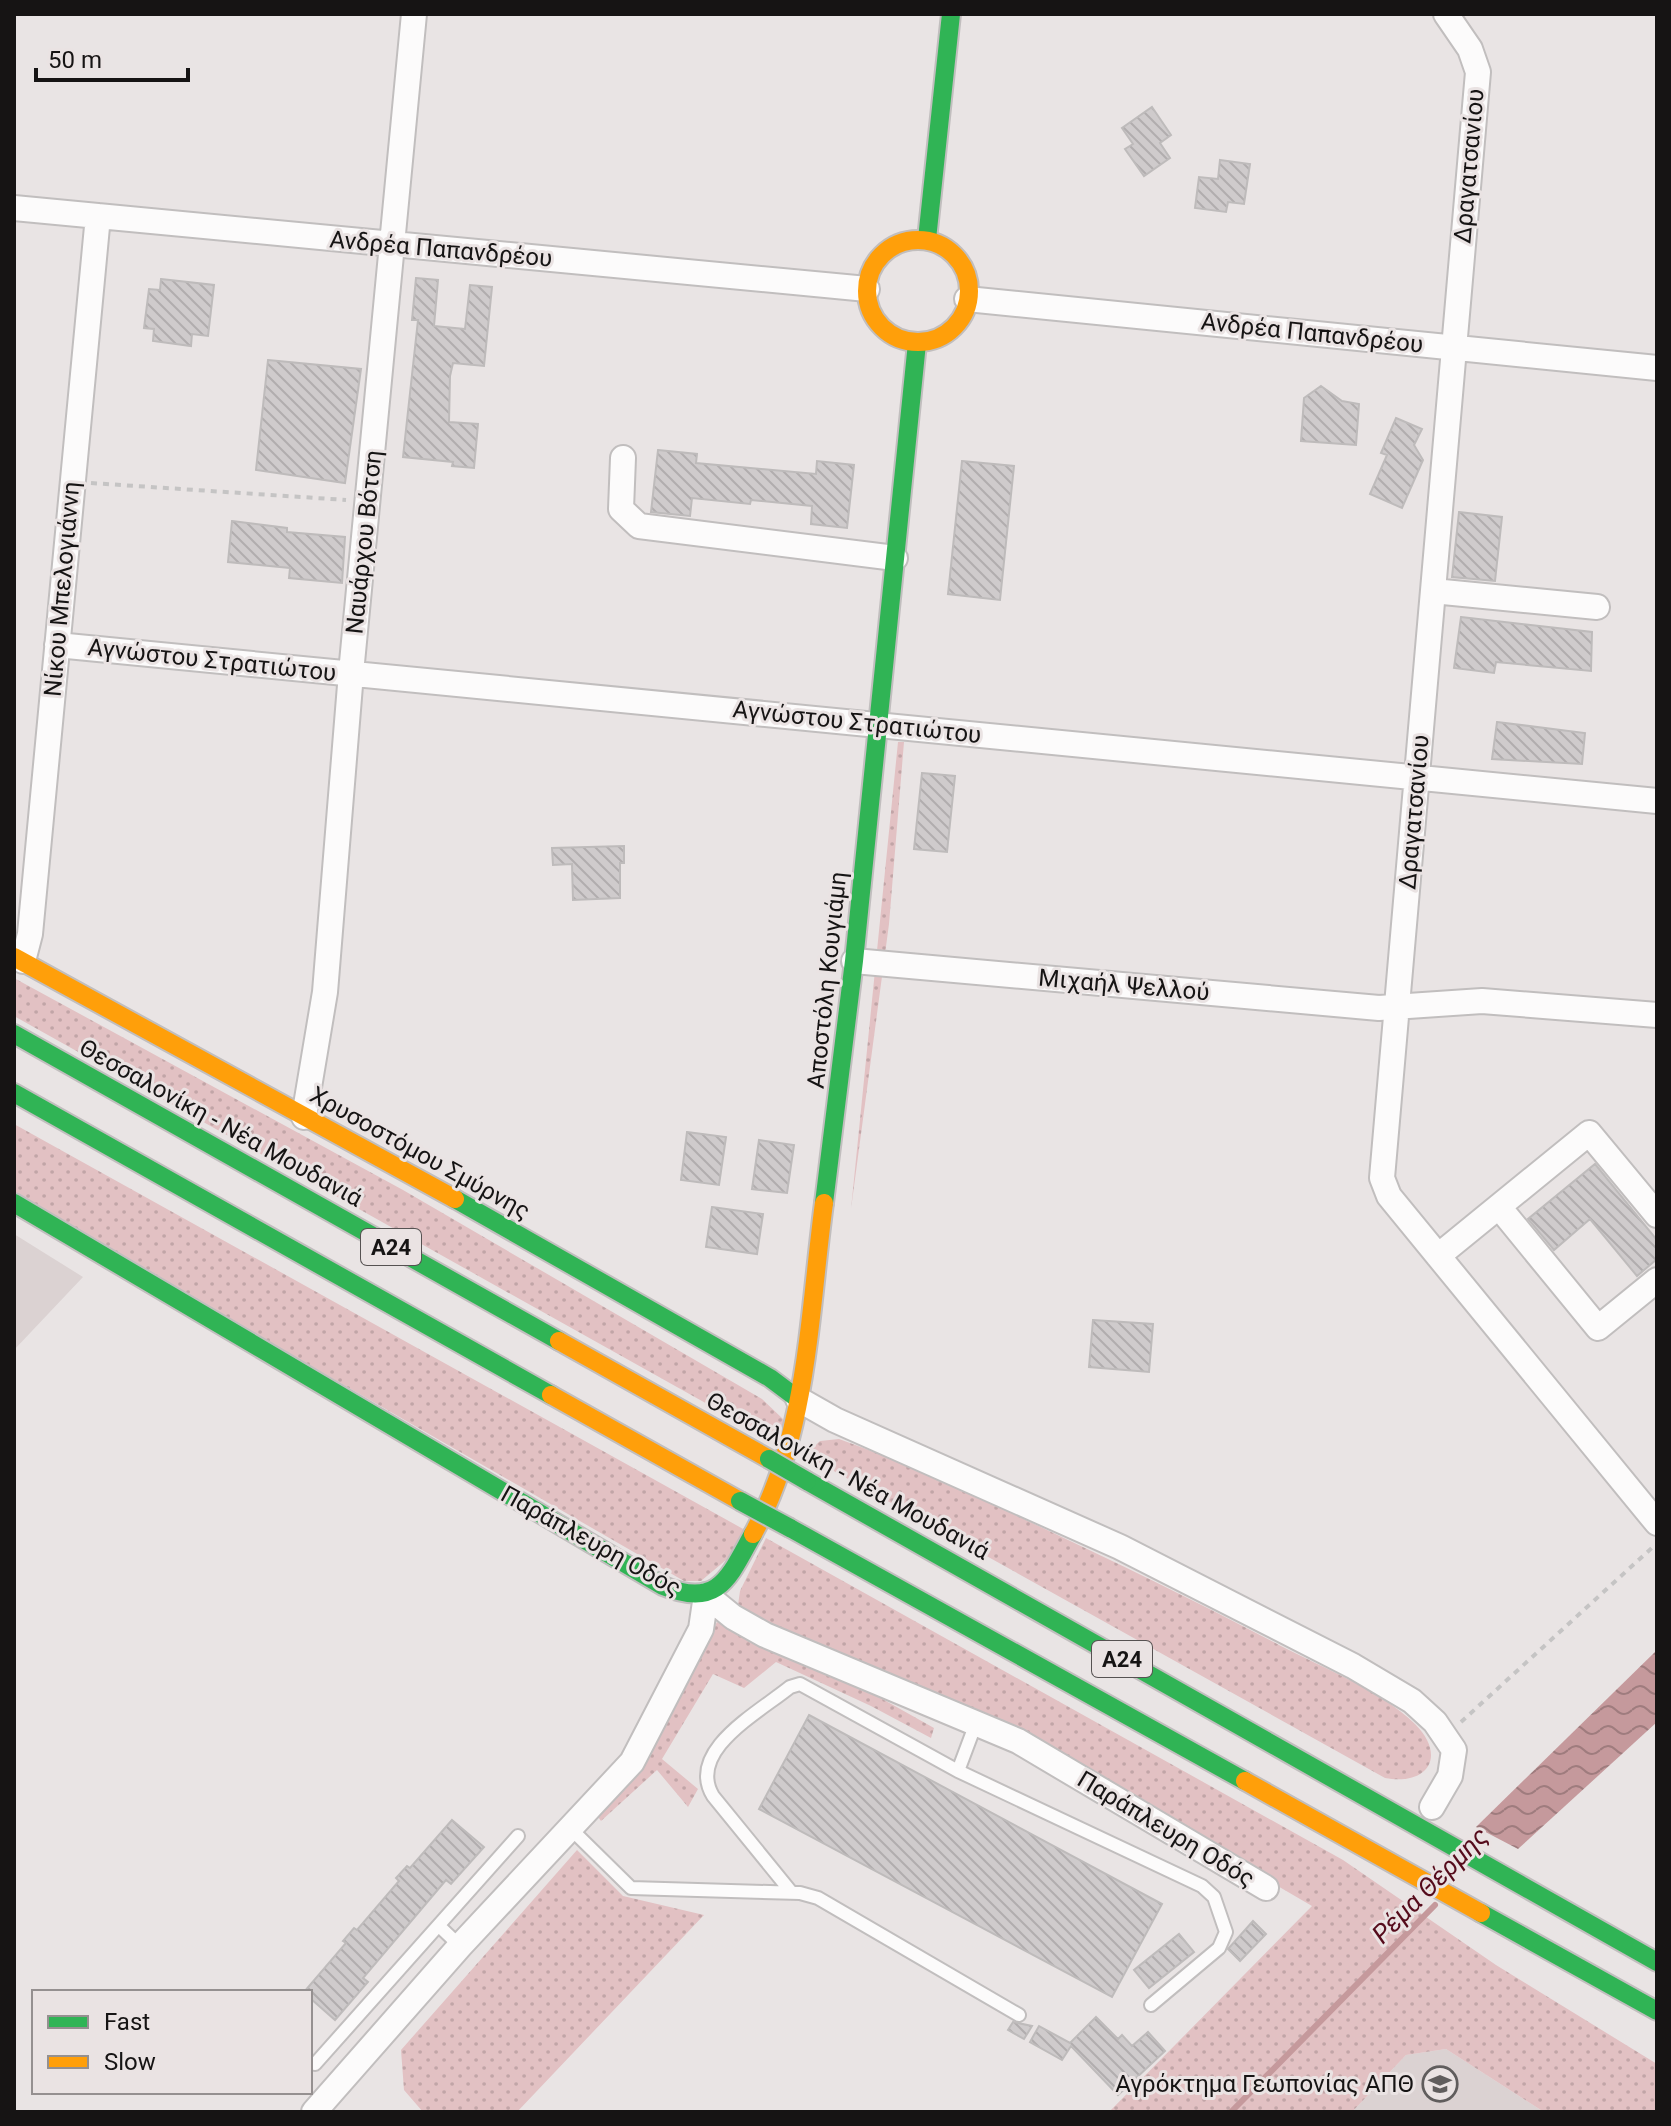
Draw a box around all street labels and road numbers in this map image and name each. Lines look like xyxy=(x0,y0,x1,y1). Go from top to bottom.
street label: Δραγατσανίου xyxy=(1448,87,1490,245)
street label: Ανδρέα Παπανδρέου xyxy=(329,225,553,273)
street label: Ανδρέα Παπανδρέου xyxy=(1200,307,1424,359)
street label: Ναυάρχου Βότση xyxy=(340,449,388,635)
street label: Νίκου Μπελογιάννη xyxy=(39,480,85,698)
street label: Αγνώστου Στρατιώτου xyxy=(86,633,338,687)
street label: Αγνώστου Στρατιώτου xyxy=(731,695,983,749)
street label: Δραγατσανίου xyxy=(1393,733,1435,891)
street label: Αποστόλη Κουγιάμη xyxy=(802,870,852,1090)
street label: Μιχαήλ Ψελλού xyxy=(1037,964,1211,1006)
street label: Θεσσαλονίκη - Νέα Μουδανιά xyxy=(75,1033,368,1213)
street label: Χρυσοστόμου Σμύρνης xyxy=(305,1081,535,1225)
road number: Α24 xyxy=(361,1229,421,1265)
street label: Θεσσαλονίκη - Νέα Μουδανιά xyxy=(702,1386,995,1566)
street label: Παράπλευρη Οδός xyxy=(496,1480,686,1602)
road number: Α24 xyxy=(1092,1641,1152,1677)
street label: Παράπλευρη Οδός xyxy=(1072,1765,1260,1893)

